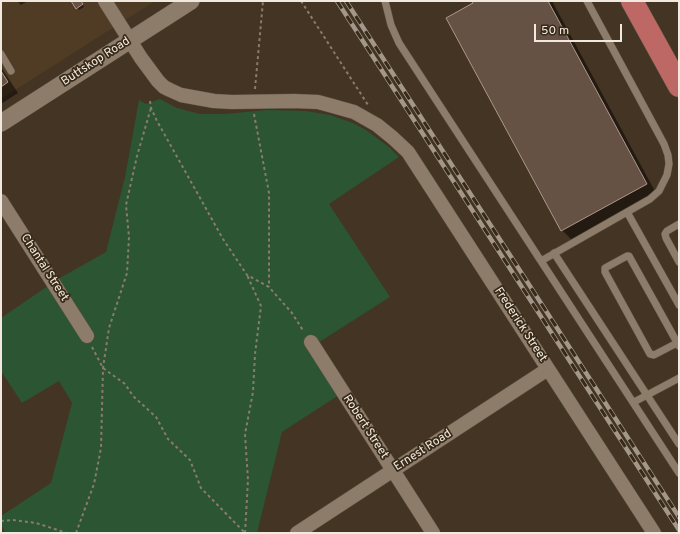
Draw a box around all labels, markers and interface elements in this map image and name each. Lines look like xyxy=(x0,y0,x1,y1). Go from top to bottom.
scale bar xyxy=(536,16,624,42)
text: 50 m xyxy=(541,23,569,39)
street label: Buttskop Road xyxy=(59,34,133,90)
street label: Chantal Street xyxy=(17,232,71,304)
street label: Frederick Street xyxy=(491,285,549,365)
street label: Robert Street xyxy=(339,392,391,462)
street label: Ernest Road xyxy=(392,427,454,475)

